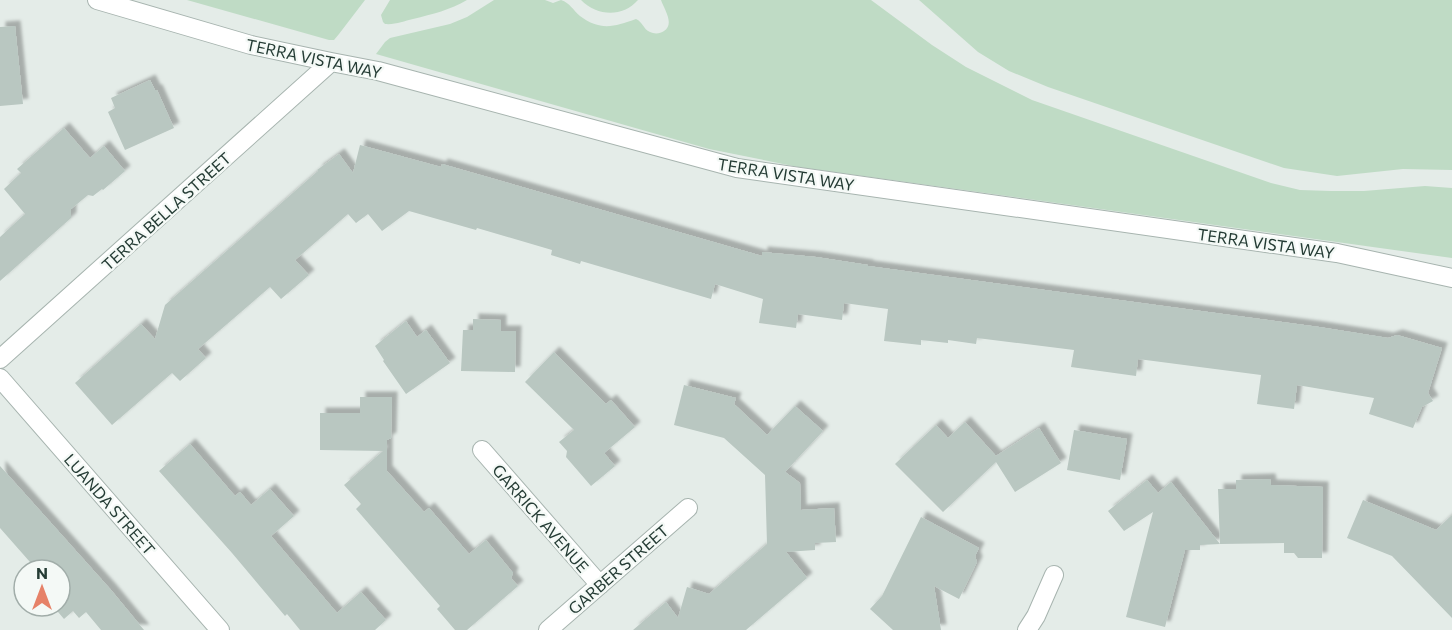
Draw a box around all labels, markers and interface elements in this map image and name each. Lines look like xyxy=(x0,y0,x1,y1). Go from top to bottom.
street label: TERRA VISTA WAY xyxy=(244,34,384,82)
street label: TERRA BELLA STREET xyxy=(98,148,234,274)
street label: TERRA VISTA WAY xyxy=(716,154,856,194)
street label: TERRA VISTA WAY xyxy=(1196,224,1336,262)
street label: LUANDA STREET xyxy=(61,449,159,559)
street label: GARRICK AVENUE xyxy=(489,460,593,576)
street label: GARBER STREET xyxy=(564,520,672,618)
north arrow xyxy=(12,558,72,618)
text: N xyxy=(36,563,48,582)

